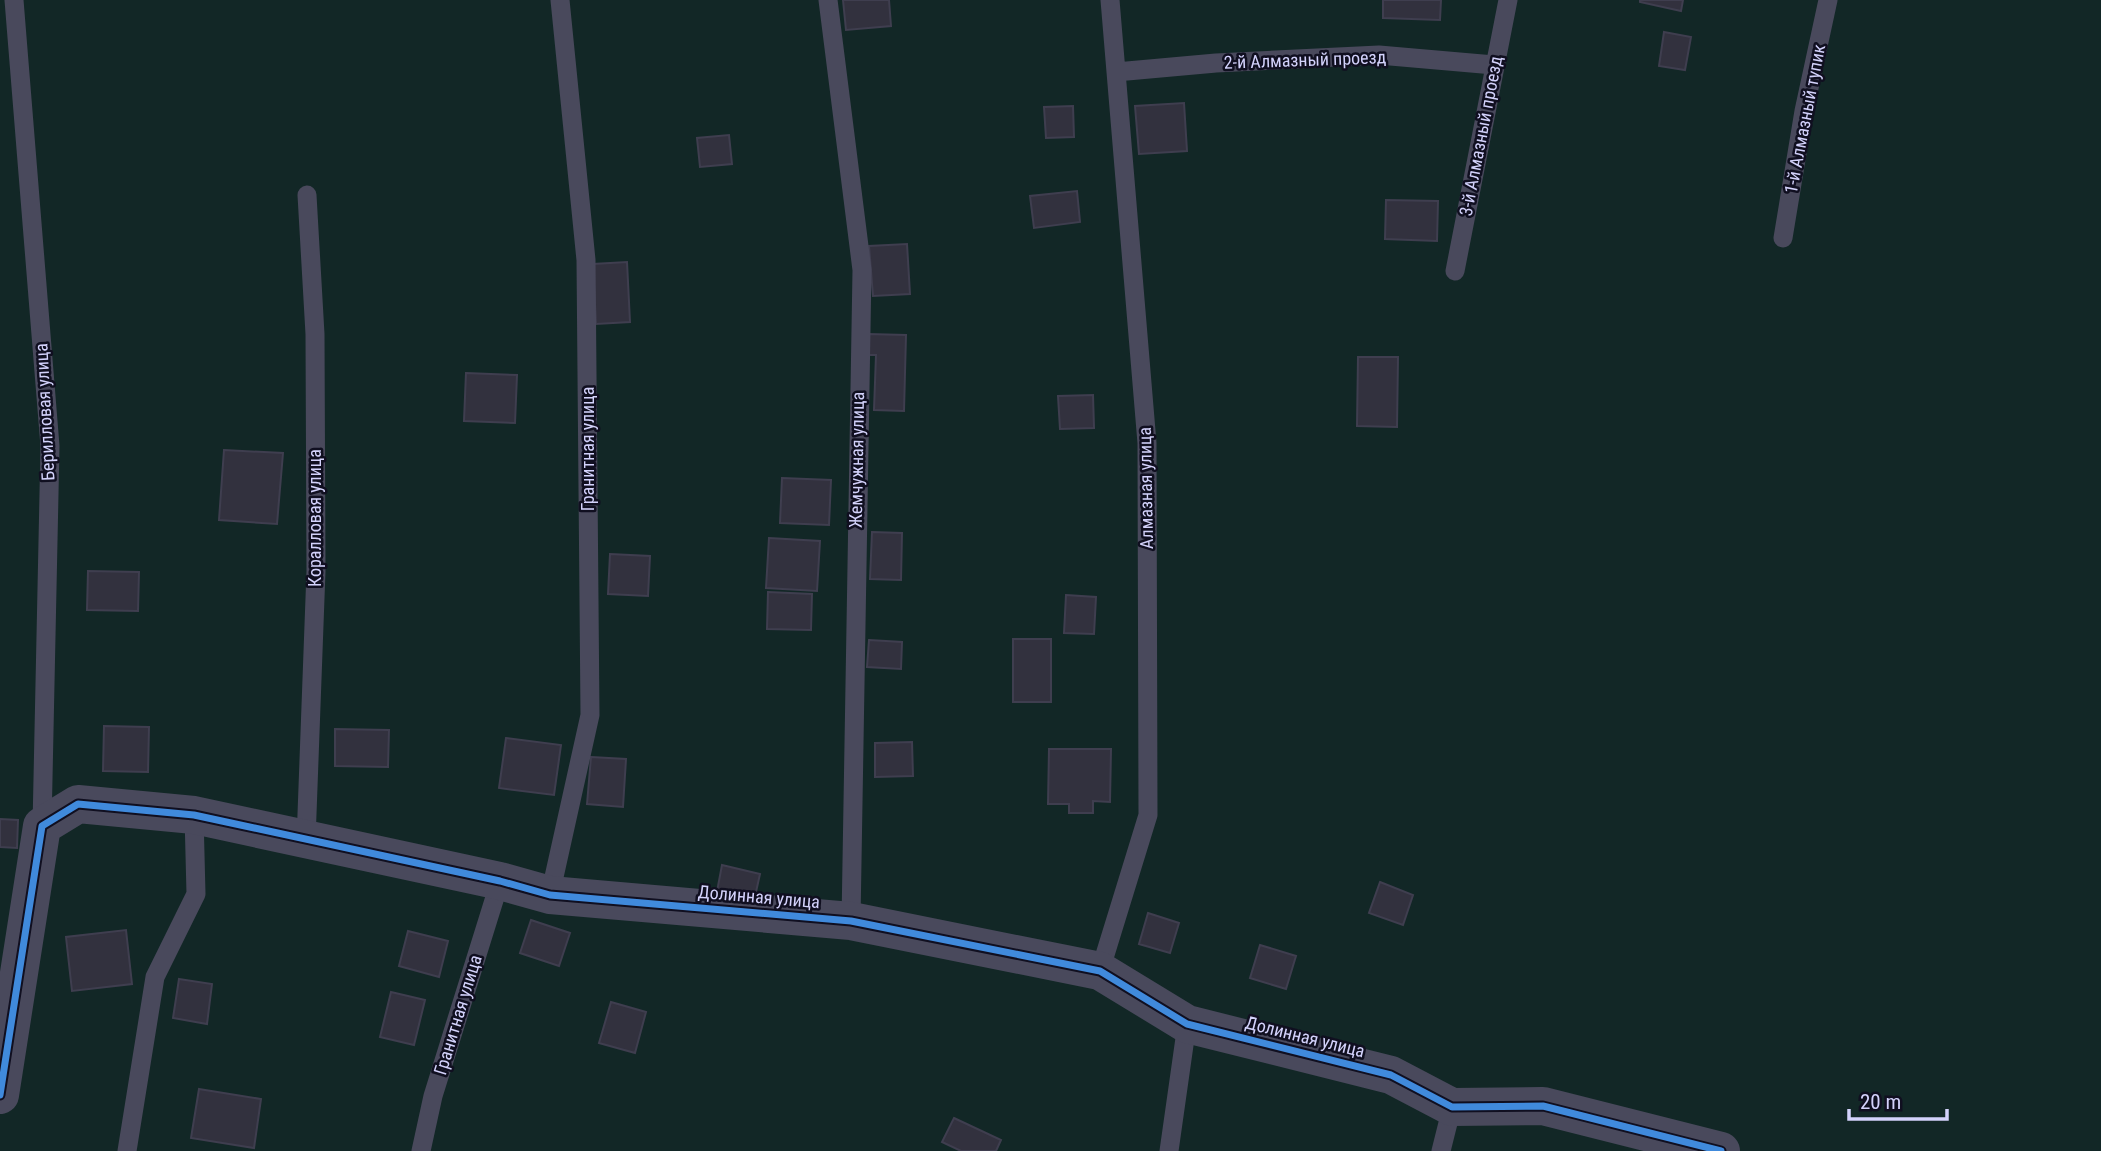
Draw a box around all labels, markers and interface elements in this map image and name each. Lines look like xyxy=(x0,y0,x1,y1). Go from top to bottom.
street label: 1-й Алмазный тупик xyxy=(1780,42,1829,195)
street label: 2-й Алмазный проезд xyxy=(1223,46,1387,73)
street label: 3-й Алмазный проезд xyxy=(1455,54,1506,218)
street label: Берилловая улица xyxy=(30,343,59,481)
street label: Гранитная улица xyxy=(577,387,598,511)
street label: Жемчужная улица xyxy=(845,392,868,528)
street label: Алмазная улица xyxy=(1134,427,1157,549)
street label: Коралловая улица xyxy=(304,449,325,587)
street label: Долинная улица xyxy=(697,881,821,912)
street label: Гранитная улица xyxy=(429,952,486,1078)
street label: Долинная улица xyxy=(1243,1012,1367,1062)
scale bar xyxy=(1849,1078,1947,1122)
text: 20 m xyxy=(1860,1090,1901,1114)

